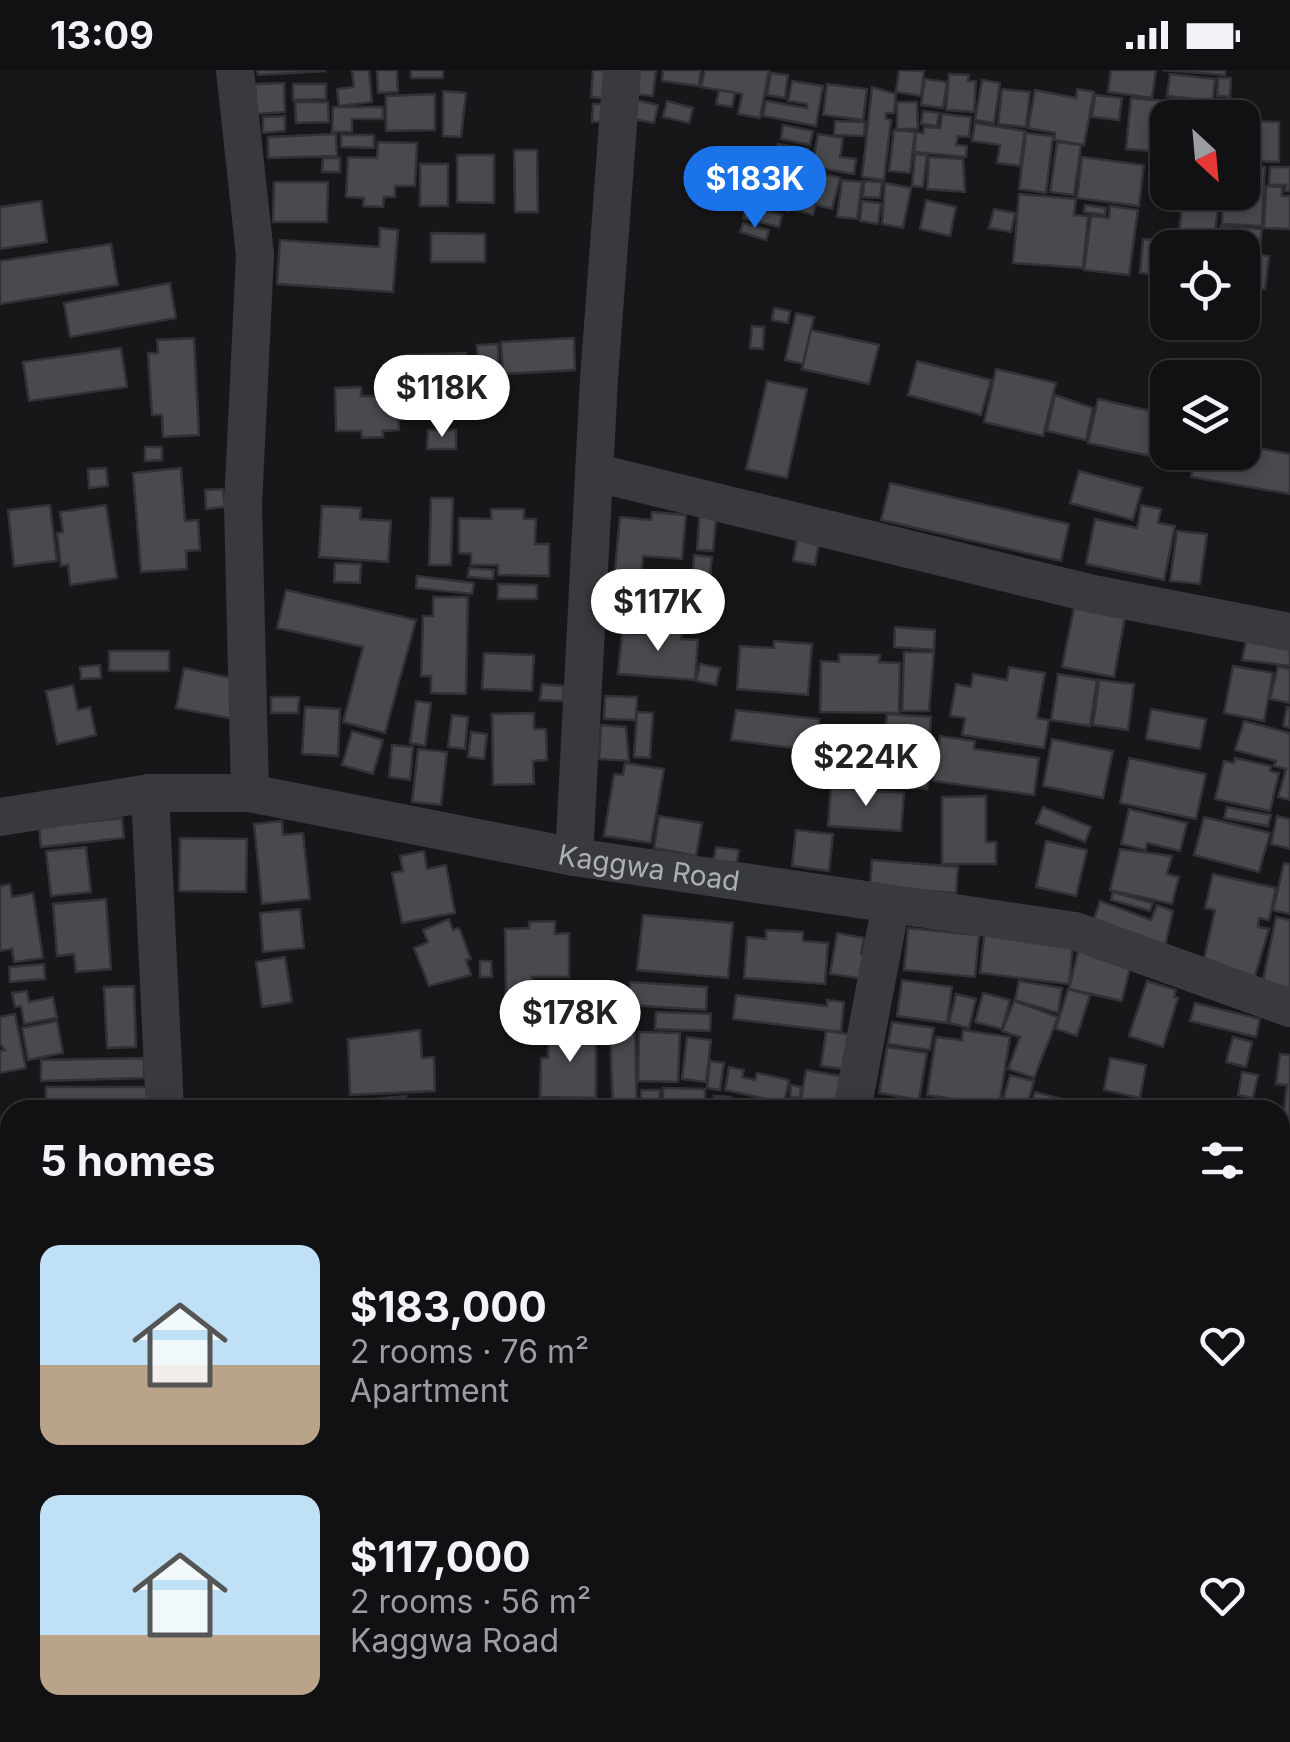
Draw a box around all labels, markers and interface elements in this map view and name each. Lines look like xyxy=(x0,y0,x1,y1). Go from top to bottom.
text: 13:09 xyxy=(50,12,154,58)
north arrow xyxy=(1150,100,1260,210)
map controls xyxy=(1150,100,1260,470)
pin: $183K xyxy=(685,146,825,231)
text: $183K xyxy=(705,159,805,198)
button: locate xyxy=(1150,230,1260,340)
pin: $118K xyxy=(372,355,512,440)
button: layers xyxy=(1150,360,1260,470)
text: $118K xyxy=(396,368,488,407)
pin: $117K xyxy=(588,569,728,654)
text: $117K xyxy=(613,582,703,621)
pin: $224K xyxy=(796,724,936,809)
text: $224K xyxy=(813,737,919,776)
street label: Kaggwa Road xyxy=(555,837,742,898)
pin: $178K xyxy=(500,980,640,1065)
text: $178K xyxy=(522,993,618,1032)
icon: filters xyxy=(1195,1133,1250,1188)
text: 5 homes xyxy=(40,1135,216,1186)
text: $183,000 xyxy=(350,1281,547,1332)
icon: home xyxy=(120,1285,240,1405)
icon: heart xyxy=(1195,1318,1250,1373)
text: 2 rooms · 76 m² xyxy=(350,1332,589,1371)
text: Apartment xyxy=(350,1371,509,1410)
text: $117,000 xyxy=(350,1531,531,1582)
icon: home xyxy=(120,1535,240,1655)
icon: heart xyxy=(1195,1568,1250,1623)
text: 2 rooms · 56 m² xyxy=(350,1582,591,1621)
text: Kaggwa Road xyxy=(350,1621,559,1660)

